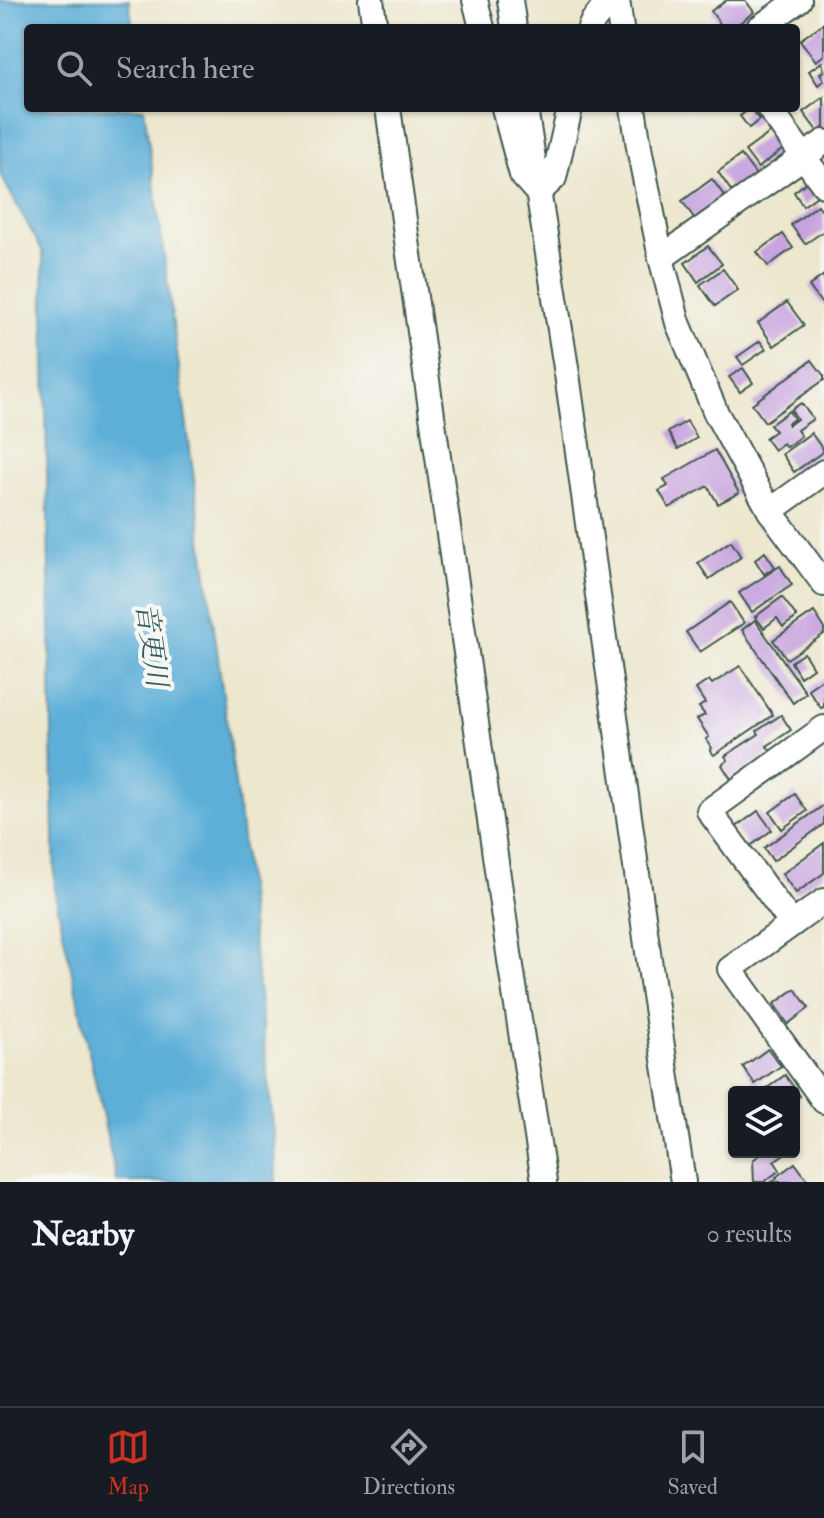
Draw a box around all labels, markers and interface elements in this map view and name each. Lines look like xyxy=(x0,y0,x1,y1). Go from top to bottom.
search box xyxy=(24,24,800,112)
icon: search xyxy=(52,46,96,90)
text: Search here xyxy=(116,50,255,87)
water label: 音更川 xyxy=(128,601,175,692)
map controls xyxy=(728,1086,800,1158)
button: layers xyxy=(728,1086,800,1158)
text: Nearby xyxy=(32,1213,134,1256)
text: 0 results xyxy=(707,1218,792,1250)
tab: Map xyxy=(106,1425,150,1501)
tab: Directions xyxy=(363,1425,455,1501)
tab: Saved xyxy=(668,1425,718,1501)

